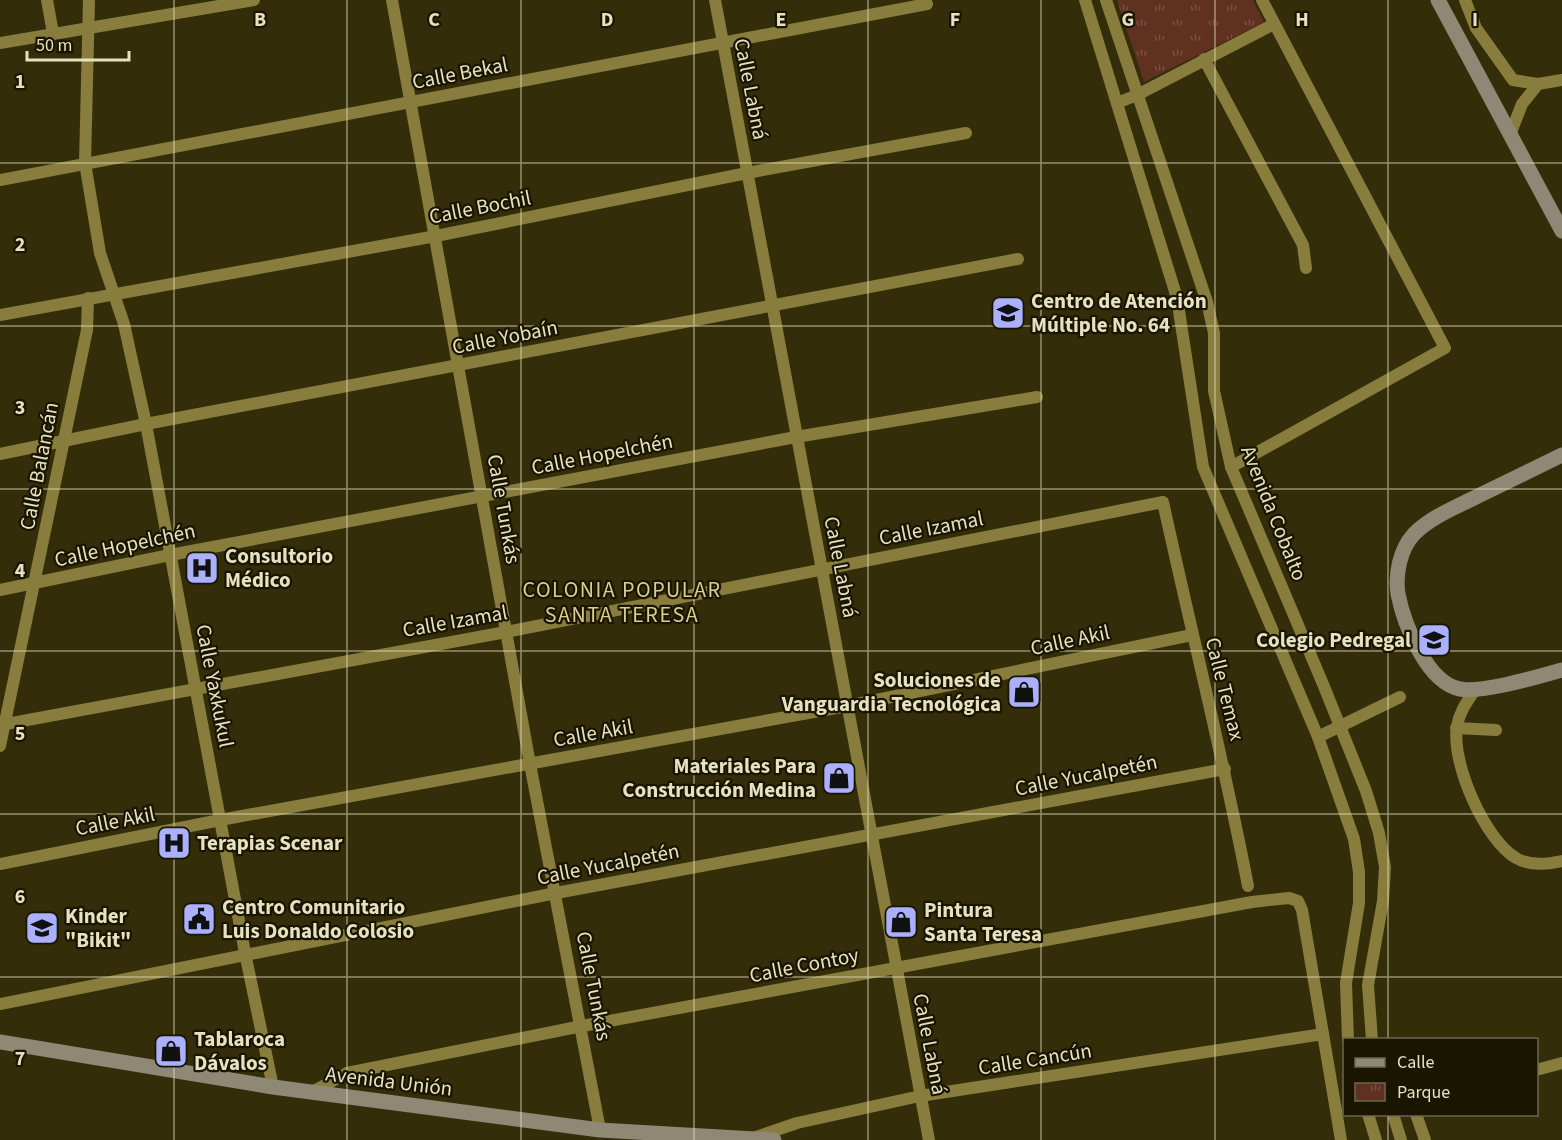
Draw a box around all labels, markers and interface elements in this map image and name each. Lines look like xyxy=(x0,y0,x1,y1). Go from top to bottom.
text: B xyxy=(254,6,266,34)
text: C xyxy=(428,6,440,34)
text: D xyxy=(601,6,613,34)
text: E xyxy=(776,6,786,34)
text: F xyxy=(950,6,960,34)
text: G xyxy=(1122,6,1134,34)
text: H xyxy=(1295,6,1309,34)
text: I xyxy=(1472,6,1478,34)
scale bar xyxy=(27,24,129,62)
text: 50 m xyxy=(36,33,72,58)
street label: Calle Labná xyxy=(727,36,775,142)
street label: Calle Bekal xyxy=(410,49,510,97)
text: 1 xyxy=(15,68,25,96)
street label: Calle Bochil xyxy=(427,182,533,232)
text: 2 xyxy=(15,231,25,259)
place label: Centro de Atención Múltiple No. 64 xyxy=(1031,286,1207,340)
school or university icon: Centro de Atención Múltiple No. 64 xyxy=(990,295,1026,331)
street label: Calle Yobaín xyxy=(450,312,560,362)
text: 3 xyxy=(15,394,25,422)
street label: Calle Balancán xyxy=(12,399,66,533)
street label: Calle Hopelchén xyxy=(529,426,675,482)
street label: Avenida Cobalto xyxy=(1233,441,1315,585)
street label: Calle Tunkás xyxy=(480,452,528,566)
street label: Calle Izamal xyxy=(876,503,986,553)
street label: Calle Labná xyxy=(817,514,865,620)
street label: Calle Hopelchén xyxy=(52,515,198,575)
place label: Consultorio Médico xyxy=(225,541,333,595)
hospital icon: Consultorio Médico xyxy=(184,550,220,586)
text: 4 xyxy=(15,557,26,585)
district label: COLONIA POPULAR SANTA TERESA xyxy=(522,574,722,631)
street label: Calle Izamal xyxy=(400,597,510,645)
street label: Calle Akil xyxy=(1028,617,1112,663)
street label: Calle Yaxkukul xyxy=(188,622,242,750)
school or university icon: Colegio Pedregal xyxy=(1416,622,1452,658)
place label: Colegio Pedregal xyxy=(1256,625,1411,655)
street label: Calle Temax xyxy=(1198,634,1252,744)
place label: Soluciones de Vanguardia Tecnológica xyxy=(781,665,1001,719)
shop icon: Soluciones de Vanguardia Tecnológica xyxy=(1006,674,1042,710)
street label: Calle Akil xyxy=(551,711,635,755)
text: 5 xyxy=(15,720,25,748)
street label: Calle Yucalpetén xyxy=(1012,746,1160,804)
place label: Materiales Para Construcción Medina xyxy=(622,751,816,805)
shop icon: Materiales Para Construcción Medina xyxy=(821,760,857,796)
street label: Calle Akil xyxy=(73,799,157,843)
hospital icon: Terapias Scenar xyxy=(156,825,192,861)
place label: Terapias Scenar xyxy=(197,828,343,858)
street label: Calle Yucalpetén xyxy=(534,835,682,893)
text: 6 xyxy=(15,883,25,911)
place label: Centro Comunitario Luis Donaldo Colosio xyxy=(222,892,414,946)
place label: Pintura Santa Teresa xyxy=(924,895,1042,949)
place label: Kinder "Bikit" xyxy=(65,901,131,955)
public building icon: Centro Comunitario Luis Donaldo Colosio xyxy=(181,901,217,937)
shop icon: Pintura Santa Teresa xyxy=(883,904,919,940)
school or university icon: Kinder "Bikit" xyxy=(24,910,60,946)
street label: Calle Tunkás xyxy=(569,929,619,1043)
street label: Calle Contoy xyxy=(747,940,861,990)
street label: Calle Labná xyxy=(906,991,954,1097)
place label: Tablaroca Dávalos xyxy=(194,1024,285,1078)
shop icon: Tablaroca Dávalos xyxy=(153,1033,189,1069)
street label: Calle Cancún xyxy=(976,1035,1094,1083)
legend xyxy=(1343,1038,1538,1116)
text: 7 xyxy=(15,1045,25,1073)
text: Calle xyxy=(1397,1050,1435,1075)
street label: Avenida Unión xyxy=(324,1058,454,1104)
text: Parque xyxy=(1397,1080,1450,1105)

